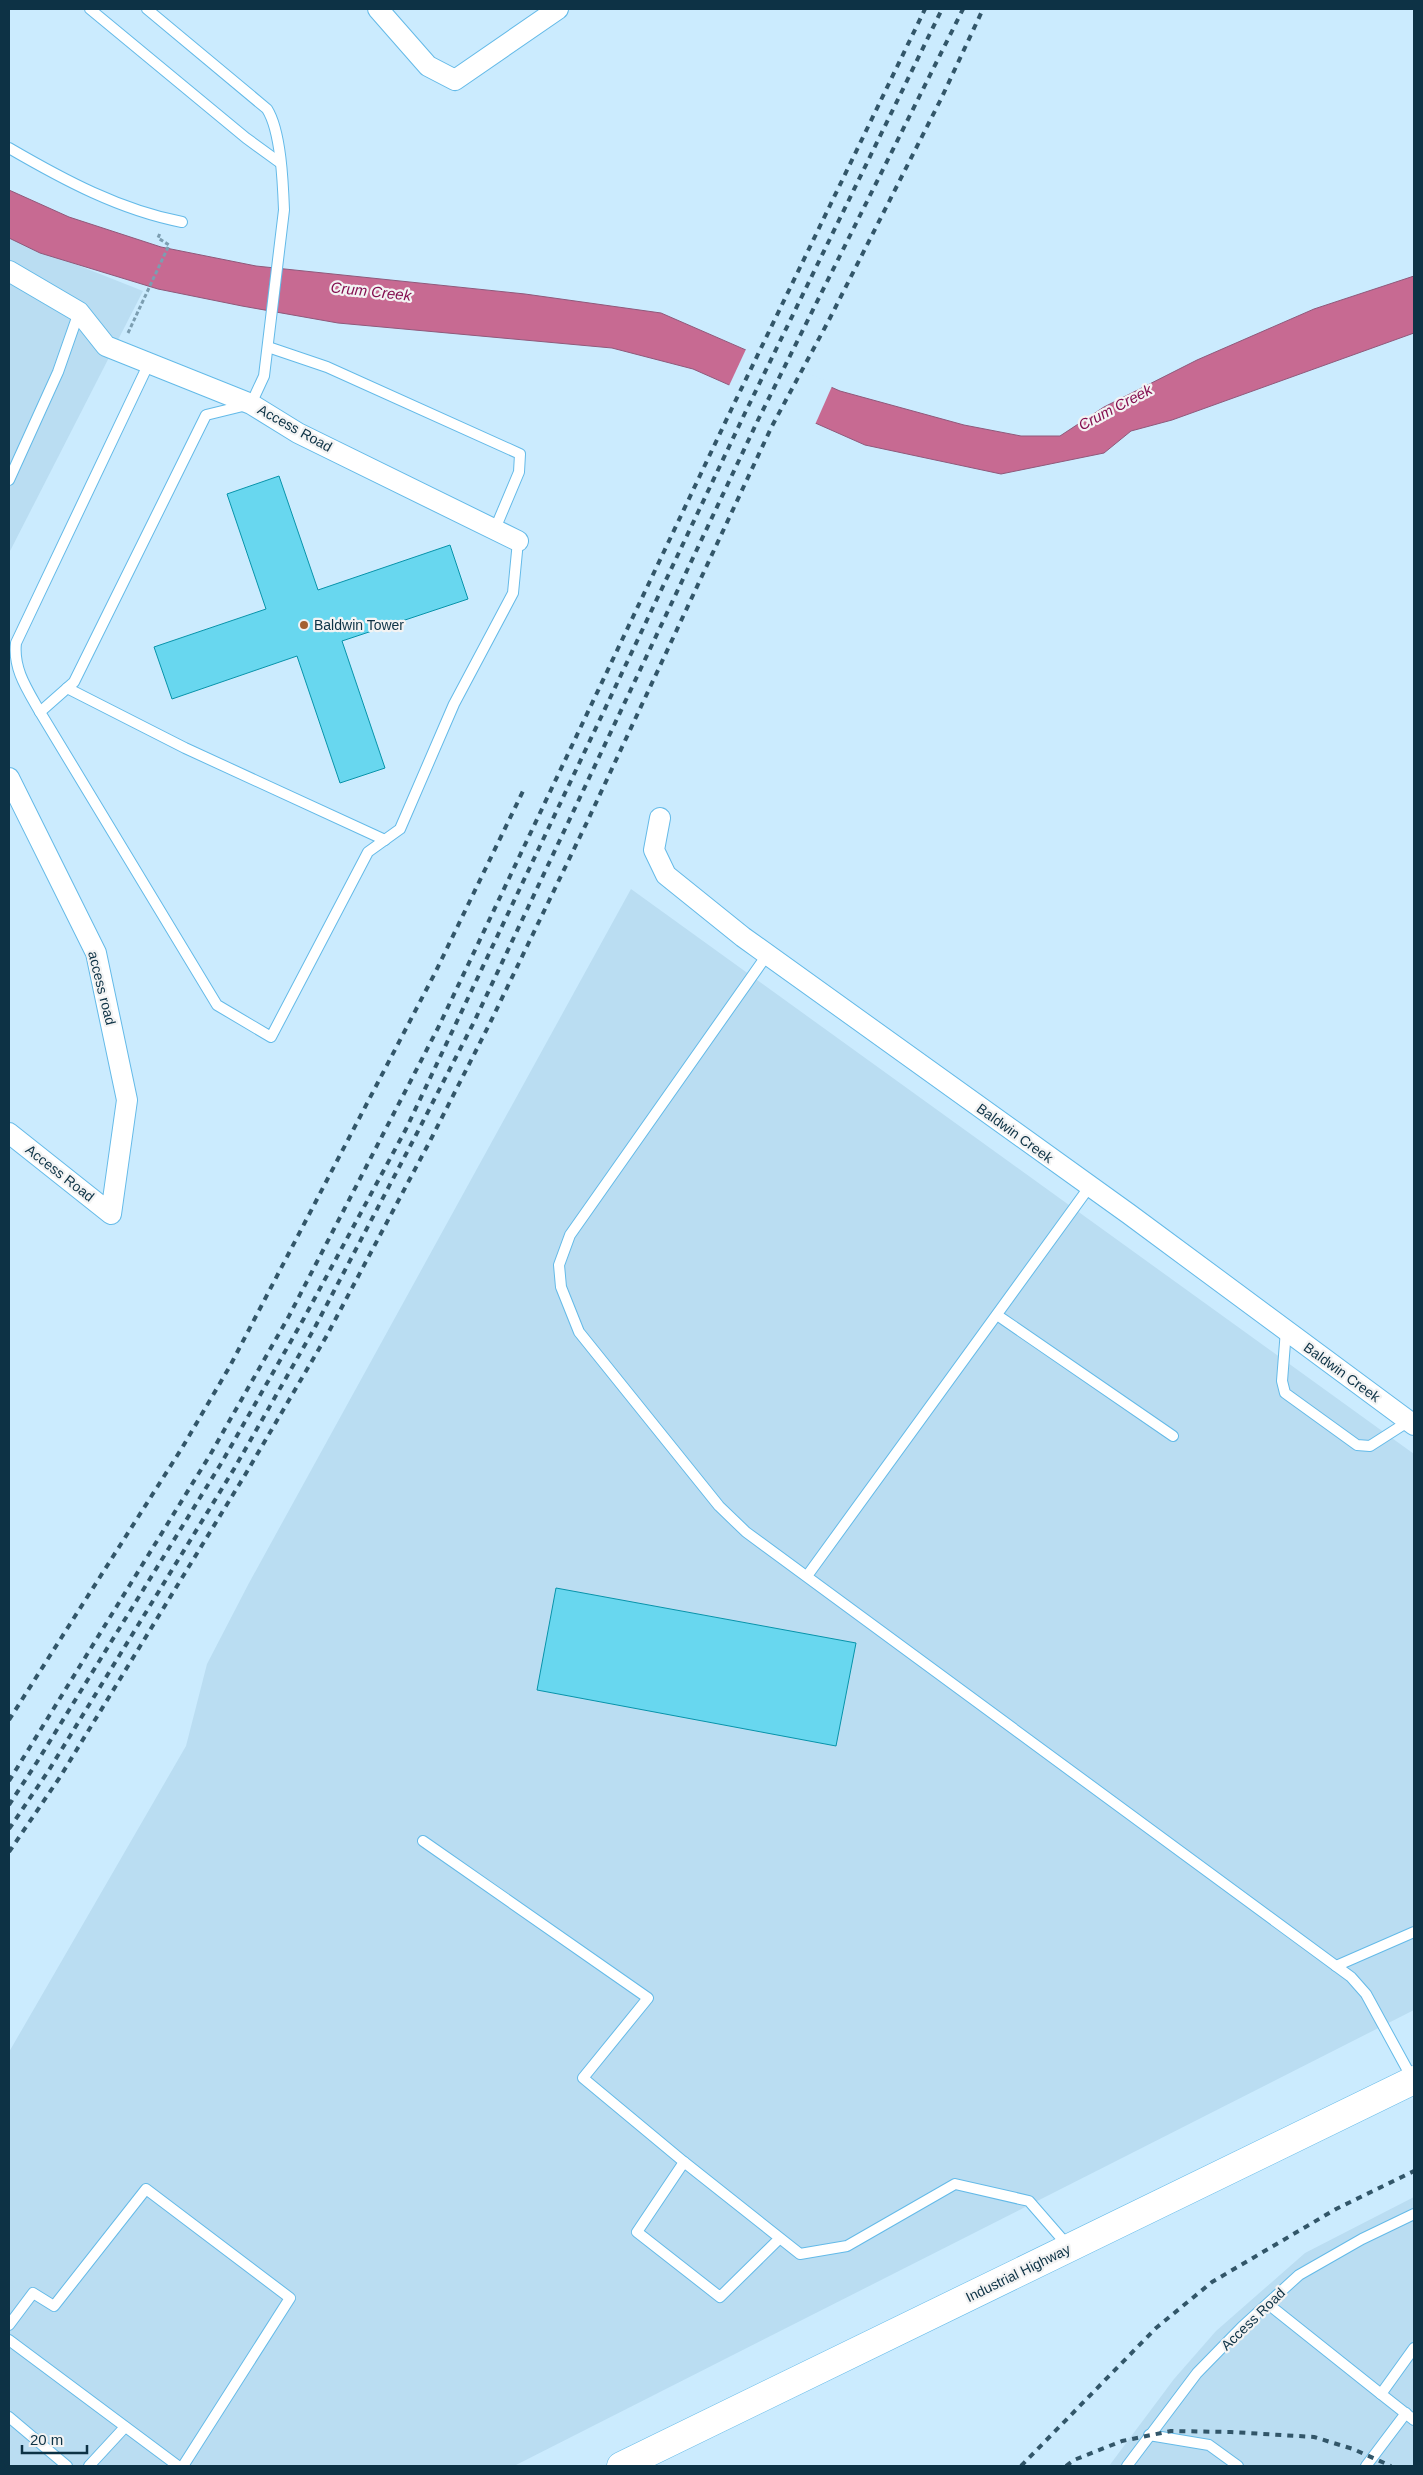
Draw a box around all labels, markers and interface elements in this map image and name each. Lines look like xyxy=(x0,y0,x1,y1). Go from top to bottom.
water label: Crum Creek xyxy=(330,278,414,304)
water label: Crum Creek xyxy=(1075,380,1156,433)
street label: Access Road xyxy=(255,401,335,455)
place label: Baldwin Tower xyxy=(314,617,404,633)
marker: Baldwin Tower xyxy=(298,619,310,631)
street label: access road xyxy=(85,949,119,1027)
street label: Baldwin Creek xyxy=(974,1100,1057,1167)
street label: Access Road xyxy=(23,1141,97,1205)
street label: Baldwin Creek xyxy=(1301,1339,1384,1406)
street label: Industrial Highway xyxy=(963,2241,1073,2305)
street label: Access Road xyxy=(1218,2285,1288,2353)
scale bar xyxy=(22,2422,88,2454)
text: 20 m xyxy=(30,2431,63,2448)

